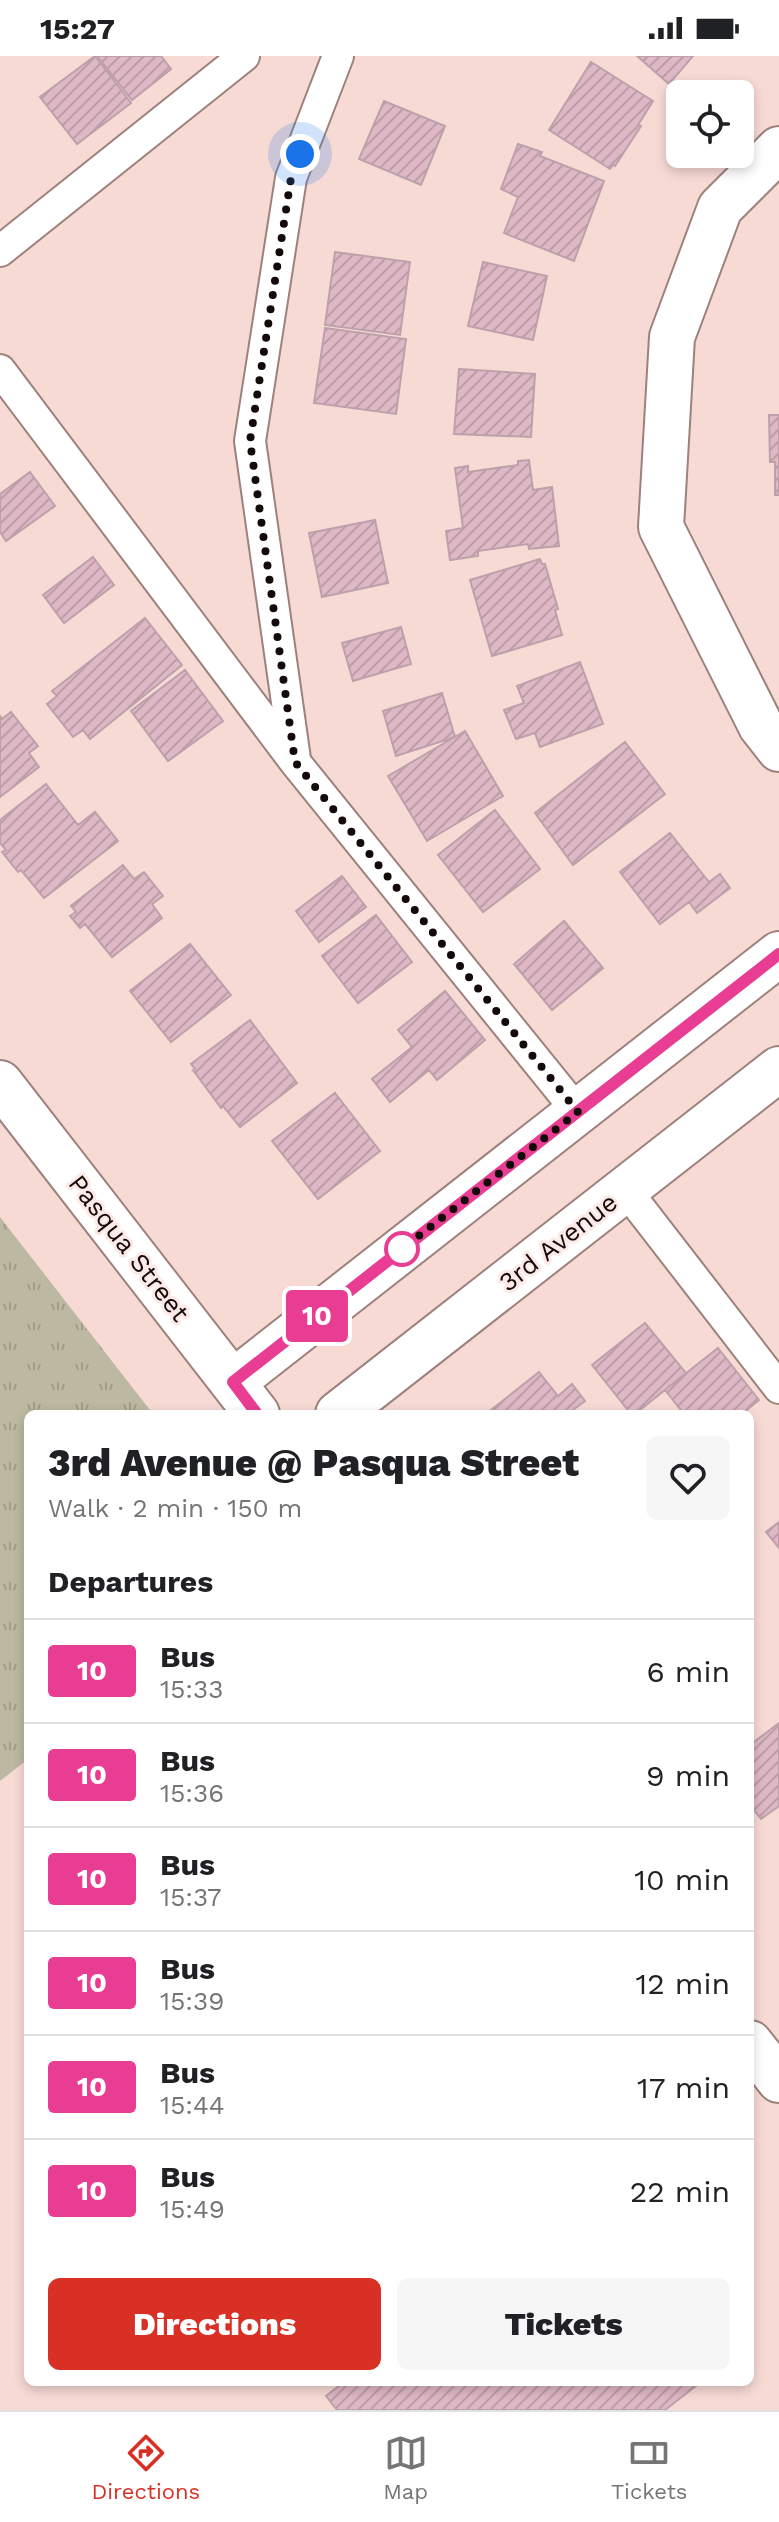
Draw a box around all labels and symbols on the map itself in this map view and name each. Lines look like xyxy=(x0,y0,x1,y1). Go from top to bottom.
your location xyxy=(280,134,320,174)
street label: Pasqua Street xyxy=(62,1169,196,1327)
street label: 3rd Avenue xyxy=(493,1187,623,1297)
unlabelled marker xyxy=(385,1232,419,1266)
line badge: 10 xyxy=(281,1290,353,1342)

